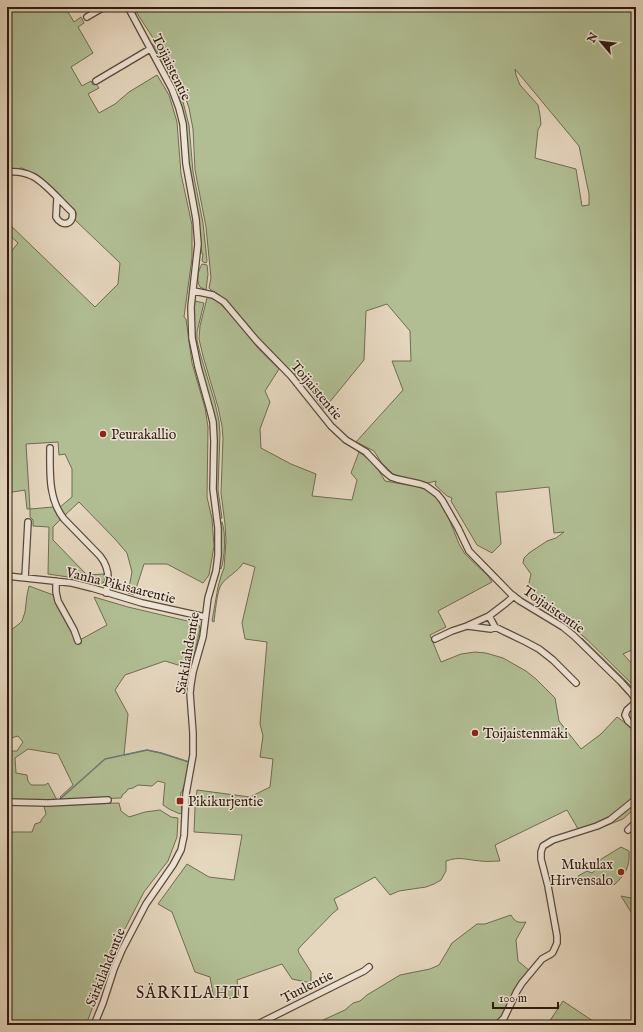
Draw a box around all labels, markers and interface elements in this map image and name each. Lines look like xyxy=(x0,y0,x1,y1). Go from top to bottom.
north arrow xyxy=(581,22,621,62)
text: N xyxy=(584,30,602,46)
street label: Toijaistentie xyxy=(147,31,195,104)
street label: Toijaistentie xyxy=(286,357,347,424)
place label: Peurakallio xyxy=(111,426,177,444)
marker: Peurakallio xyxy=(98,429,108,439)
street label: Vanha Pikisaarentie xyxy=(63,563,178,608)
street label: Toijaistentie xyxy=(519,582,588,638)
street label: Särkilahdentie xyxy=(172,610,204,696)
place label: Toijaistenmäki xyxy=(483,725,568,743)
marker: Toijaistenmäki xyxy=(470,728,480,738)
place label: Pikikurjentie xyxy=(188,793,264,811)
marker: Pikikurjentie xyxy=(175,796,185,806)
place label: Mukulax Hirvensalo xyxy=(550,856,613,890)
marker: Mukulax Hirvensalo xyxy=(616,867,626,877)
street label: Särkilahdentie xyxy=(82,925,130,1009)
street label: Tuulentie xyxy=(278,966,337,1008)
district label: SÄRKILAHTI xyxy=(136,983,250,1004)
scale bar xyxy=(493,984,558,1010)
text: 100 m xyxy=(499,991,527,1006)

